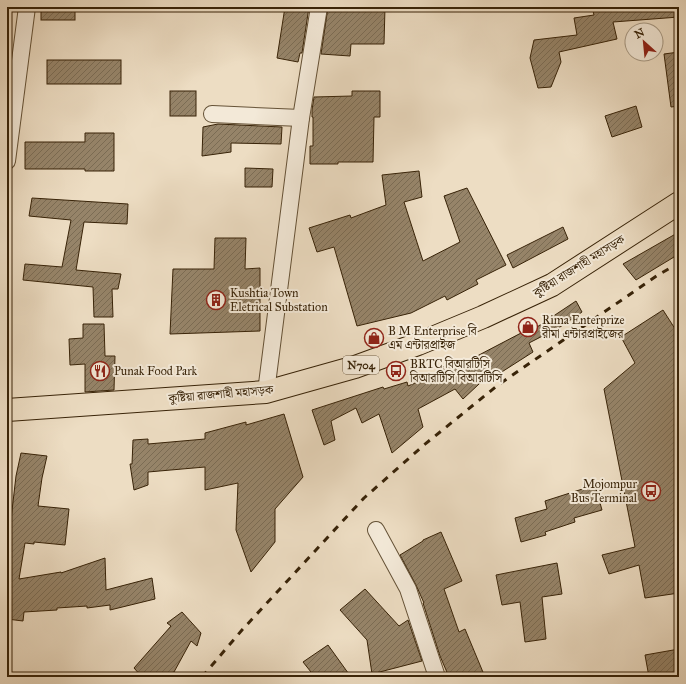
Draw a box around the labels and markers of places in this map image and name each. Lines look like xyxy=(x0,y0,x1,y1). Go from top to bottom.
place label: Kushtia Town Eletrical Substation xyxy=(230,286,328,314)
building icon: Kushtia Town Eletrical Substation xyxy=(205,289,227,311)
place label: Rima Enterprize রীমা এন্টারপ্রাইজের xyxy=(541,313,625,341)
shop icon: Rima Enterprize রীমা এন্টারপ্রাইজের xyxy=(517,316,539,338)
place label: B M Enterprise বি এম এন্টারপ্রাইজ xyxy=(388,323,478,352)
shop icon: B M Enterprise বি এম এন্টারপ্রাইজ xyxy=(363,327,385,349)
place label: BRTC বিআরটিসি বিআরটিসি বিআরটিসি xyxy=(409,356,503,385)
restaurant icon: Punak Food Park xyxy=(89,360,111,382)
bus stop icon: BRTC বিআরটিসি বিআরটিসি বিআরটিসি xyxy=(385,360,407,382)
place label: Punak Food Park xyxy=(114,364,198,378)
place label: Mojompur Bus Terminal xyxy=(571,477,638,505)
bus stop icon: Mojompur Bus Terminal xyxy=(640,480,662,502)

